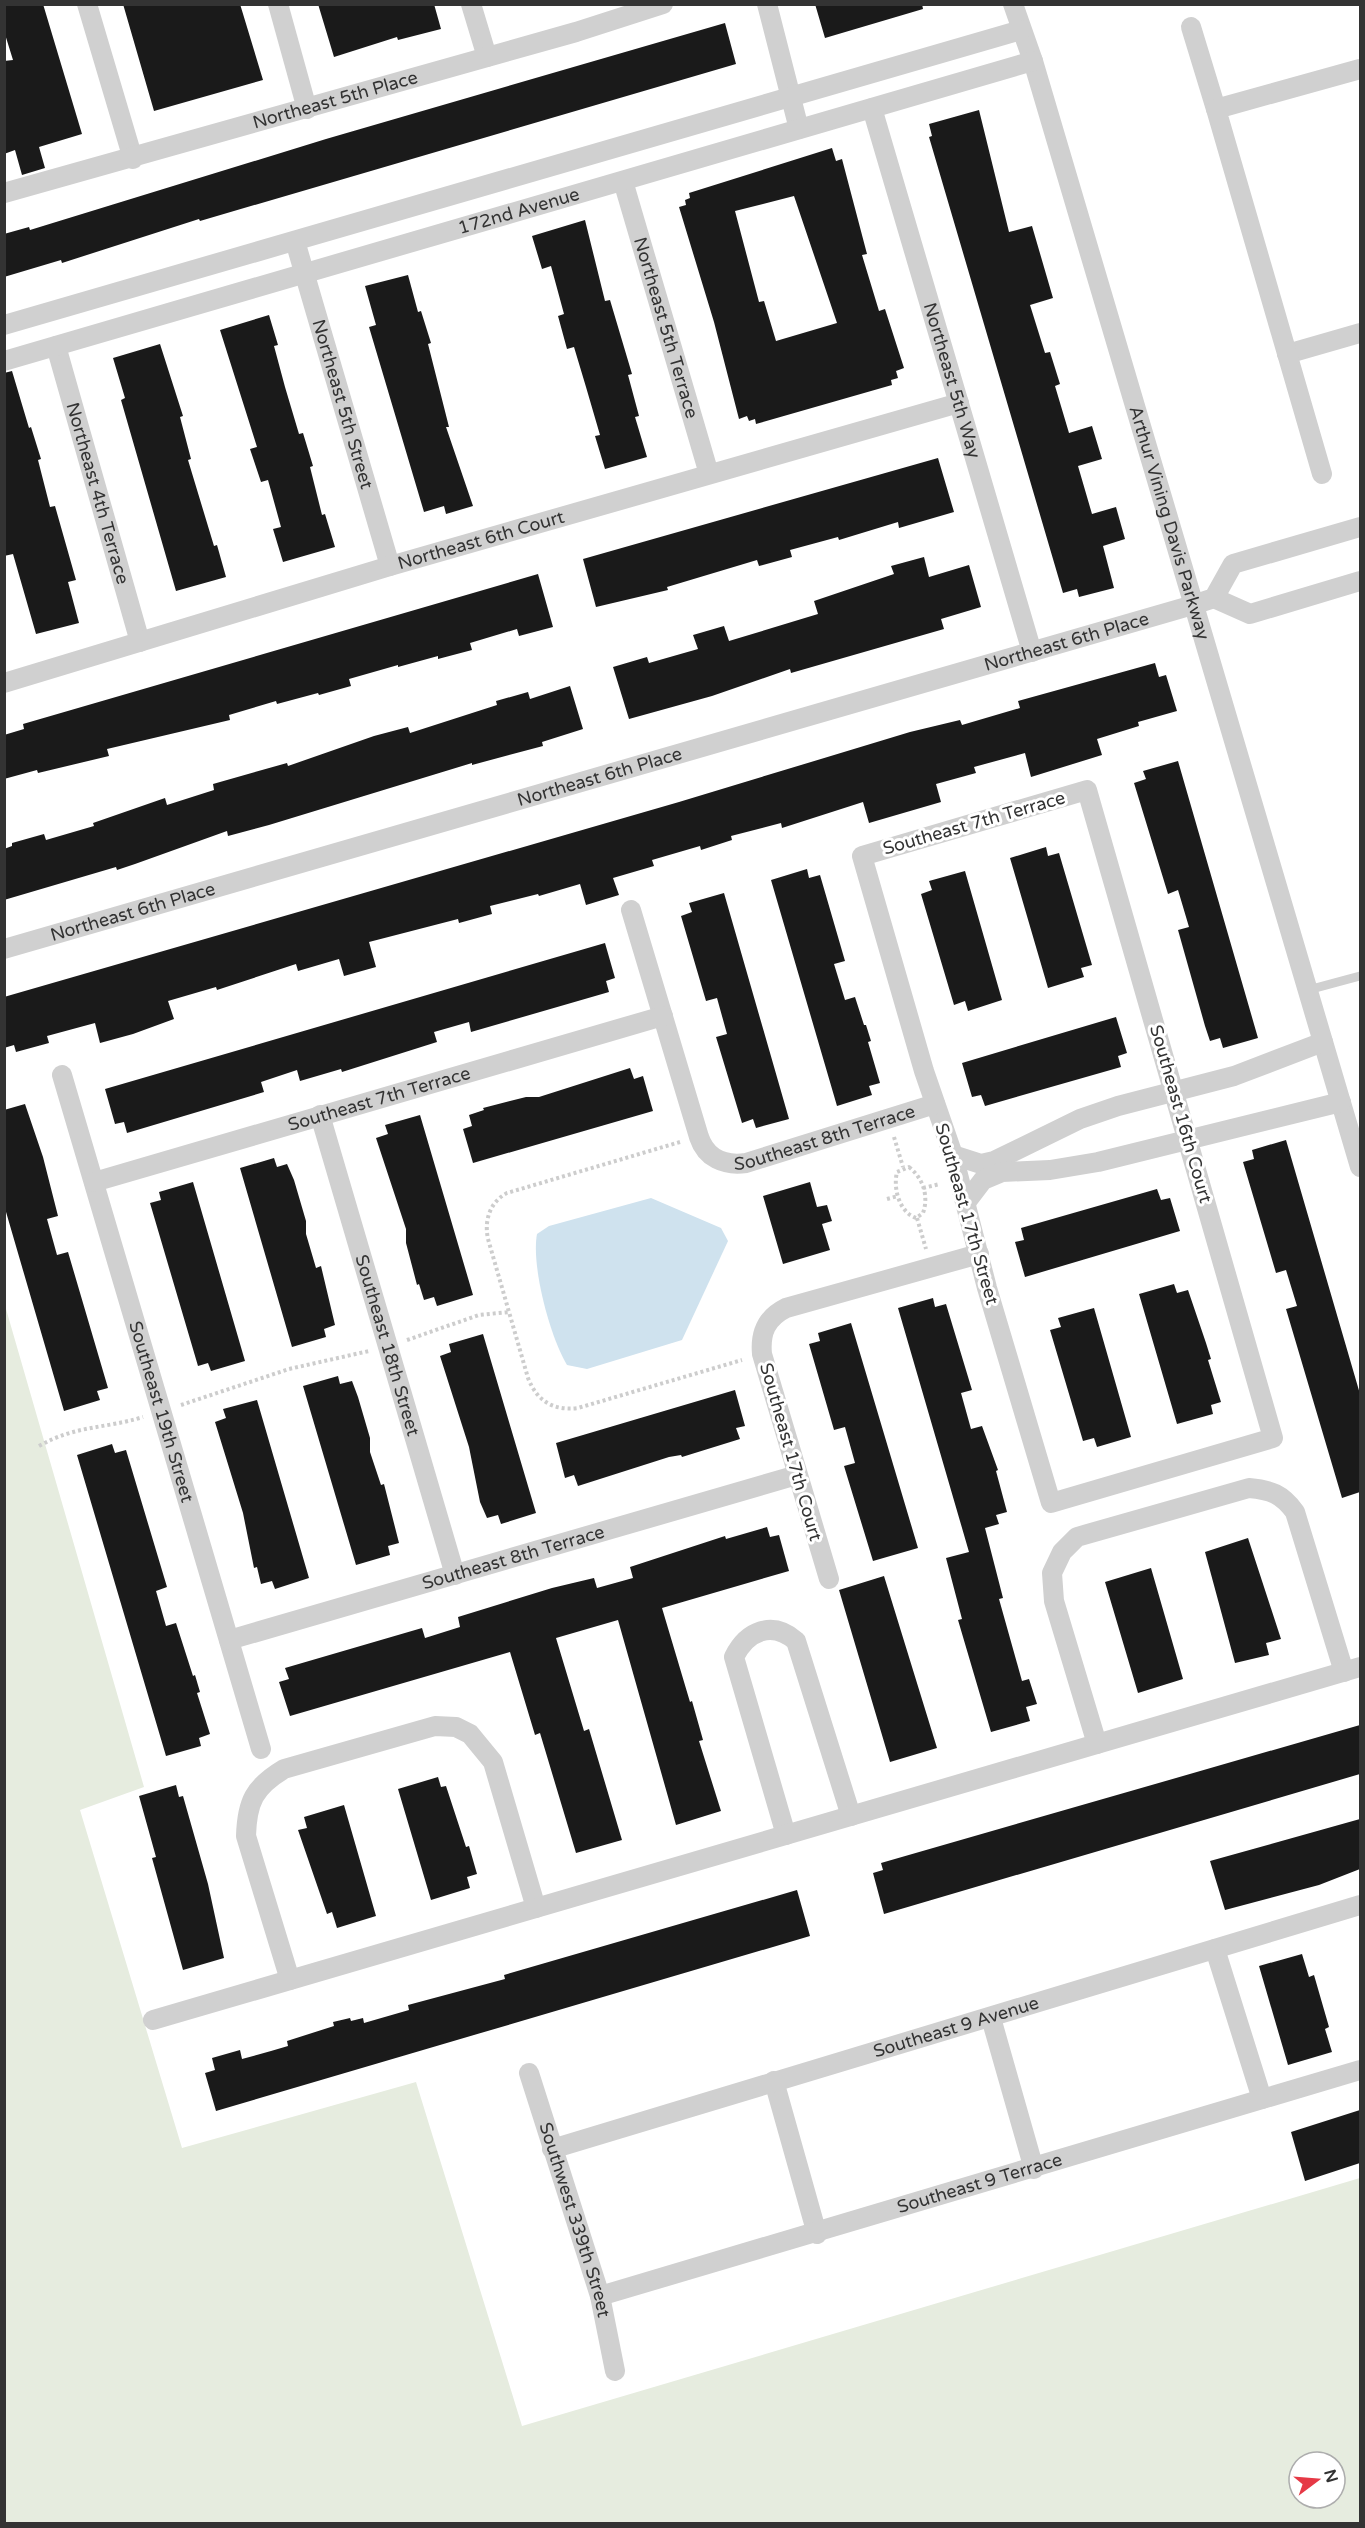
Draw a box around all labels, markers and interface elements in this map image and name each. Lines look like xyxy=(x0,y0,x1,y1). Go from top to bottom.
street label: Northeast 5th Place xyxy=(250,66,420,133)
street label: 172nd Avenue xyxy=(455,183,582,239)
street label: Northeast 5th Terrace xyxy=(629,235,703,421)
street label: Northeast 5th Way xyxy=(919,300,986,461)
street label: Northeast 5th Street xyxy=(307,317,378,492)
street label: Northeast 4th Terrace xyxy=(62,400,134,587)
street label: Arthur Vining Davis Parkway xyxy=(1125,403,1215,643)
street label: Northeast 6th Court xyxy=(395,506,567,574)
street label: Northeast 6th Place xyxy=(981,607,1151,676)
street label: Northeast 6th Place xyxy=(515,742,685,811)
street label: Southeast 7th Terrace xyxy=(880,786,1068,860)
street label: Northeast 6th Place xyxy=(48,877,218,946)
street label: Southeast 16th Court xyxy=(1145,1022,1217,1206)
street label: Southeast 7th Terrace xyxy=(285,1062,473,1136)
street label: Southeast 8th Terrace xyxy=(733,1100,918,1175)
street label: Southeast 17th Street xyxy=(931,1121,1003,1307)
street label: Southeast 18th Street xyxy=(351,1252,425,1439)
street label: Southeast 19th Street xyxy=(124,1318,199,1505)
street label: Southeast 17th Court xyxy=(755,1360,827,1544)
street label: Southeast 8th Terrace xyxy=(419,1521,607,1594)
street label: Southeast 9 Avenue xyxy=(871,1992,1041,2062)
street label: Southwest 339th Street xyxy=(534,2120,615,2319)
street label: Southeast 9 Terrace xyxy=(894,2148,1065,2218)
north arrow xyxy=(1287,2450,1347,2510)
text: N xyxy=(1319,2467,1342,2485)

